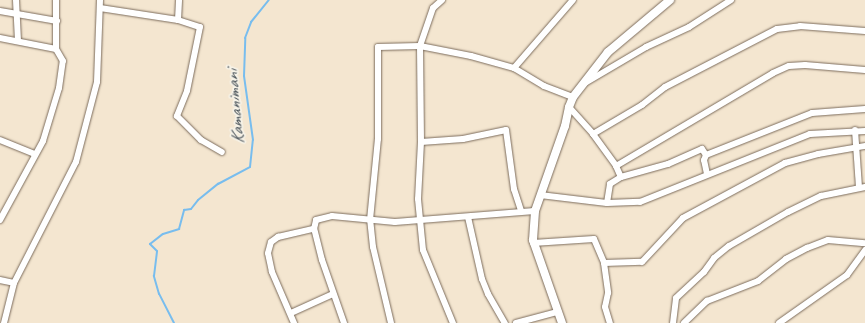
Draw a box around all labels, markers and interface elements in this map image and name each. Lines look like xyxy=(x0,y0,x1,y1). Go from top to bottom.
water label: Kamanimani xyxy=(221,69,249,145)

